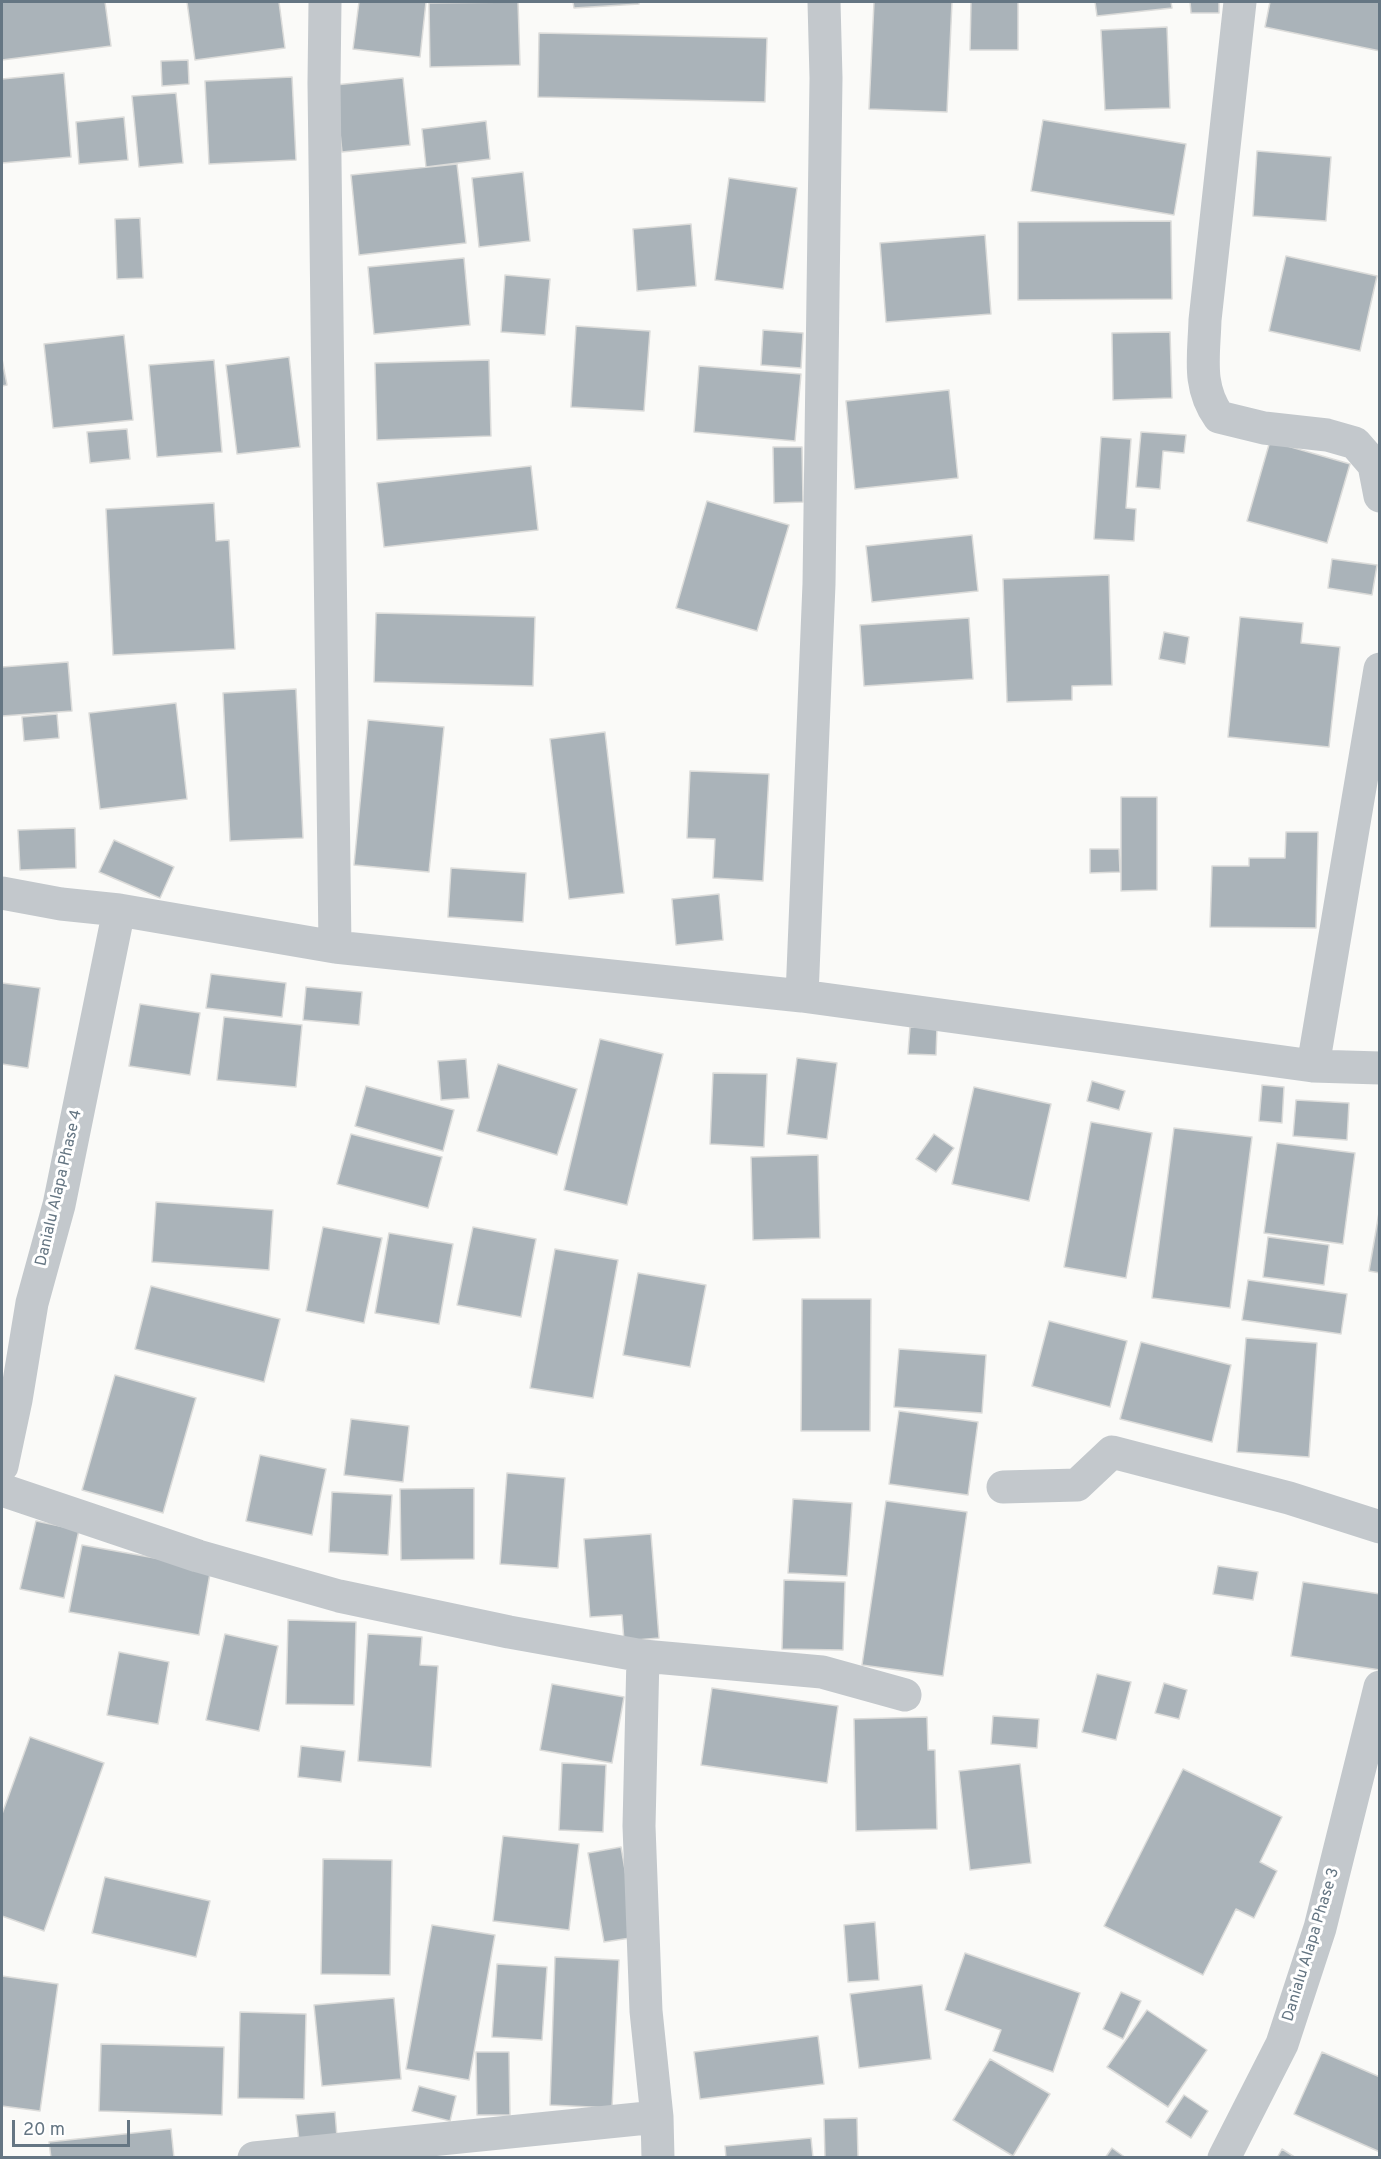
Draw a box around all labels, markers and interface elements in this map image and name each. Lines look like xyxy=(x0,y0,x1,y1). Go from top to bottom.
street label: Danialu Alapa Phase 4 xyxy=(33,1108,87,1268)
street label: Danialu Alapa Phase 3 xyxy=(1279,1866,1345,2024)
scale bar xyxy=(15,2108,134,2146)
text: 20 m xyxy=(23,2119,65,2142)

